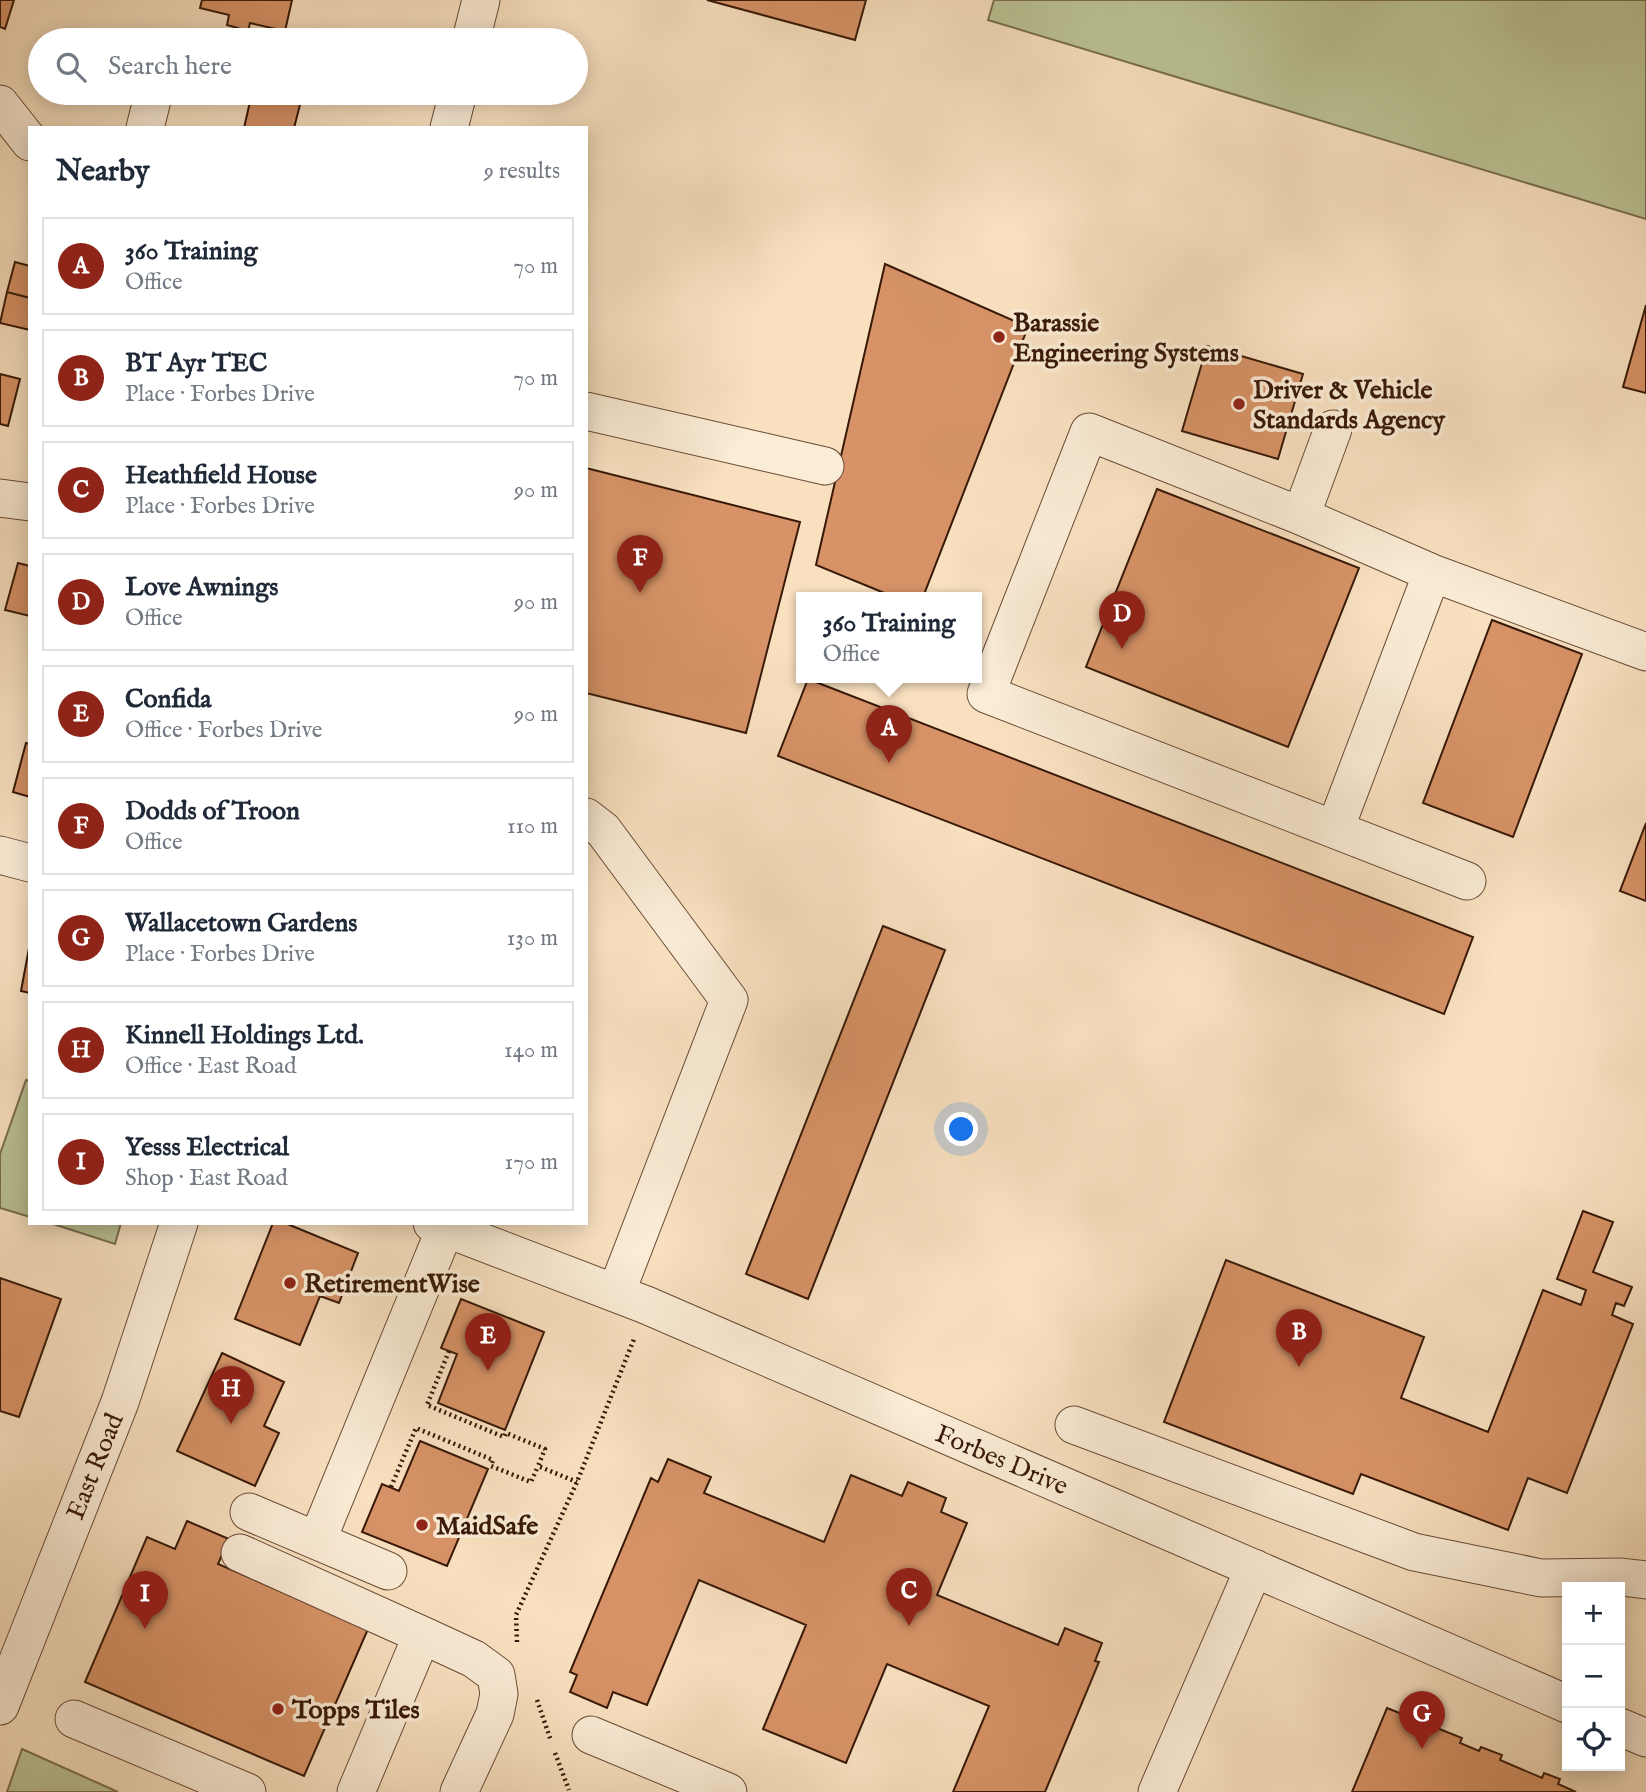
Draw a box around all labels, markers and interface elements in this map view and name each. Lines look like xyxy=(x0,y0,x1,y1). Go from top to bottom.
search box xyxy=(28,28,588,105)
icon: search xyxy=(52,48,90,86)
text: Search here xyxy=(108,50,232,83)
text: Nearby xyxy=(56,153,149,191)
text: 9 results xyxy=(484,157,560,186)
text: 360 Training xyxy=(125,235,258,268)
text: A xyxy=(73,252,89,281)
text: 70 m xyxy=(513,252,558,281)
text: Office xyxy=(125,268,182,297)
place label: Barassie Engineering Systems xyxy=(1013,307,1239,370)
marker: Barassie Engineering Systems xyxy=(991,329,1007,345)
text: BT Ayr TEC xyxy=(125,347,267,380)
text: B xyxy=(73,364,89,393)
text: 70 m xyxy=(513,364,558,393)
place label: Driver & Vehicle Standards Agency xyxy=(1253,374,1446,437)
text: Place · Forbes Drive xyxy=(125,380,315,409)
marker: Driver & Vehicle Standards Agency xyxy=(1231,396,1247,412)
text: Heathfield House xyxy=(125,459,317,492)
text: C xyxy=(73,476,89,505)
text: 90 m xyxy=(514,476,558,505)
text: Place · Forbes Drive xyxy=(125,492,315,521)
pin: F xyxy=(617,535,663,593)
text: Love Awnings xyxy=(125,571,278,604)
text: D xyxy=(72,588,90,617)
text: 90 m xyxy=(514,588,558,617)
pin: D xyxy=(1099,591,1145,649)
popup xyxy=(796,592,982,683)
text: Office xyxy=(125,604,182,633)
text: 360 Training xyxy=(823,607,955,640)
text: Office xyxy=(823,640,880,669)
text: Confida xyxy=(125,683,212,716)
text: E xyxy=(73,700,89,729)
text: 90 m xyxy=(514,700,558,729)
pin: A xyxy=(866,705,912,763)
text: Office · Forbes Drive xyxy=(125,716,322,745)
text: Dodds of Troon xyxy=(125,795,300,828)
text: F xyxy=(74,812,88,841)
text: 110 m xyxy=(507,812,558,841)
text: Office xyxy=(125,828,182,857)
text: Wallacetown Gardens xyxy=(125,907,357,940)
text: G xyxy=(72,924,90,953)
text: 130 m xyxy=(507,924,558,953)
text: Place · Forbes Drive xyxy=(125,940,315,969)
text: Kinnell Holdings Ltd. xyxy=(125,1019,364,1052)
text: H xyxy=(71,1036,91,1065)
text: 140 m xyxy=(504,1036,558,1065)
text: Office · East Road xyxy=(125,1052,296,1081)
your location xyxy=(944,1112,978,1146)
text: Yesss Electrical xyxy=(125,1131,289,1164)
text: I xyxy=(76,1148,86,1177)
text: 170 m xyxy=(505,1148,558,1177)
text: Shop · East Road xyxy=(125,1164,288,1193)
place label: RetirementWise xyxy=(304,1268,480,1301)
marker: RetirementWise xyxy=(282,1275,298,1291)
pin: B xyxy=(1276,1309,1322,1367)
pin: E xyxy=(465,1313,511,1371)
pin: H xyxy=(208,1366,254,1424)
street label: East Road xyxy=(59,1408,132,1525)
street label: Forbes Drive xyxy=(930,1418,1073,1503)
place label: MaidSafe xyxy=(436,1510,538,1543)
marker: MaidSafe xyxy=(414,1517,430,1533)
pin: C xyxy=(886,1568,932,1626)
pin: I xyxy=(122,1571,168,1629)
map controls xyxy=(1562,1582,1625,1771)
button: + xyxy=(1562,1582,1625,1645)
button: − xyxy=(1562,1645,1625,1708)
pin: G xyxy=(1399,1691,1445,1749)
place label: Topps Tiles xyxy=(291,1694,420,1727)
marker: Topps Tiles xyxy=(270,1701,286,1717)
button: locate xyxy=(1562,1708,1625,1771)

